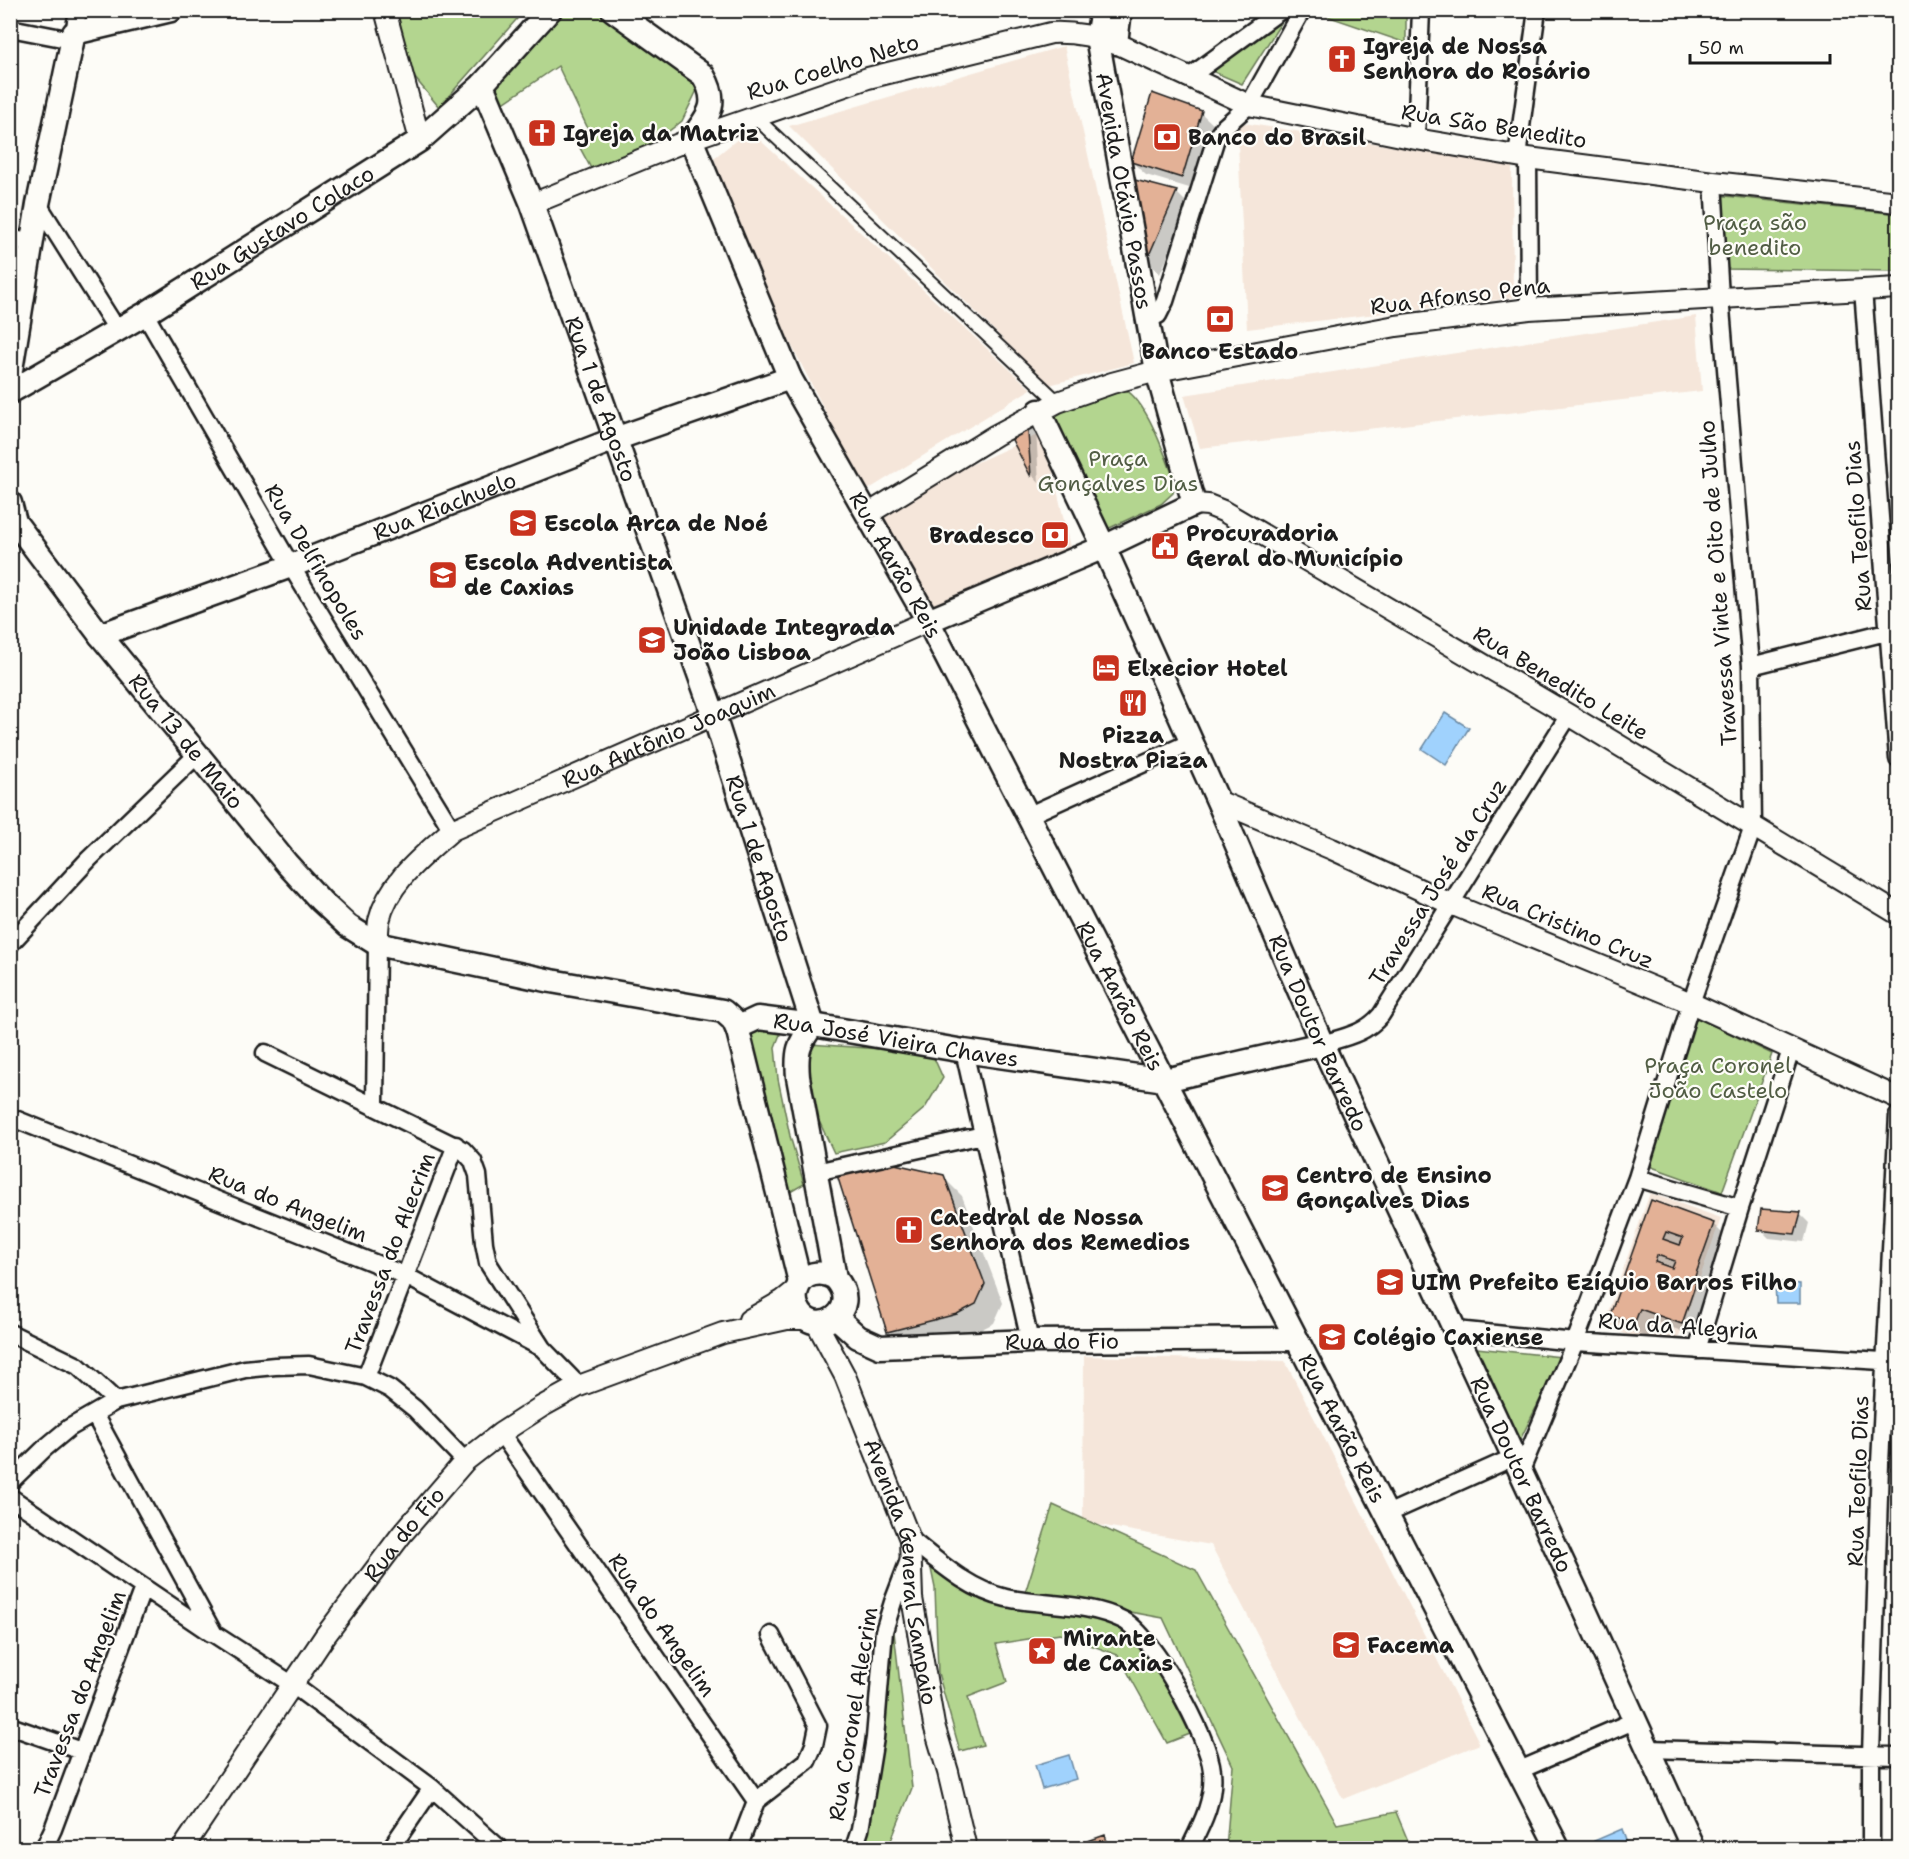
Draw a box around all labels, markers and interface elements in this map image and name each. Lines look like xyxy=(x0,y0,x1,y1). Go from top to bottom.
street label: Rua Coelho Neto xyxy=(743,27,923,107)
scale bar xyxy=(1690,27,1830,65)
place label: Igreja de Nossa Senhora do Rosário xyxy=(1363,32,1590,86)
text: 50 m xyxy=(1699,36,1744,60)
church icon: Igreja de Nossa Senhora do Rosário xyxy=(1326,43,1358,75)
street label: Avenida Otávio Passos xyxy=(1089,70,1159,312)
street label: Rua São Benedito xyxy=(1399,97,1589,155)
church icon: Igreja da Matriz xyxy=(526,117,558,149)
place label: Igreja da Matriz xyxy=(563,119,760,148)
bank icon: Banco do Brasil xyxy=(1151,121,1183,153)
place label: Banco do Brasil xyxy=(1188,123,1366,152)
street label: Rua Gustavo Colaco xyxy=(184,158,380,296)
park label: Praça são benedito xyxy=(1703,208,1807,262)
street label: Rua Afonso Pena xyxy=(1369,271,1552,321)
bank icon: Banco Estado xyxy=(1204,303,1236,335)
street label: Rua 1 de Agosto xyxy=(559,312,644,486)
place label: Banco Estado xyxy=(1142,337,1298,366)
street label: Travessa Vinte e Oito de Julho xyxy=(1692,419,1744,747)
street label: Rua Teofilo Dias xyxy=(1838,439,1878,613)
park label: Praça Gonçalves Dias xyxy=(1038,444,1198,498)
street label: Rua Riachuelo xyxy=(369,465,520,547)
street label: Rua Delfinopoles xyxy=(258,478,374,646)
street label: Rua Aarão Reis xyxy=(843,486,949,643)
school or university icon: Escola Arca de Noé xyxy=(507,507,539,539)
place label: Escola Arca de Noé xyxy=(544,509,768,538)
bank icon: Bradesco xyxy=(1039,519,1071,551)
place label: Procuradoria Geral do Município xyxy=(1186,519,1403,573)
place label: Bradesco xyxy=(929,521,1034,550)
public building icon: Procuradoria Geral do Município xyxy=(1149,530,1181,562)
place label: Escola Adventista de Caxias xyxy=(464,548,672,602)
school or university icon: Escola Adventista de Caxias xyxy=(427,559,459,591)
place label: Unidade Integrada João Lisboa xyxy=(673,613,895,667)
street label: Rua Benedito Leite xyxy=(1468,619,1654,747)
school or university icon: Unidade Integrada João Lisboa xyxy=(636,624,668,656)
hotel icon: Elxecior Hotel xyxy=(1090,652,1122,684)
place label: Elxecior Hotel xyxy=(1127,654,1288,683)
street label: Rua 13 de Maio xyxy=(123,667,251,815)
street label: Rua Antônio Joaquim xyxy=(557,676,779,795)
restaurant icon: Pizza Nostra Pizza xyxy=(1117,687,1149,719)
place label: Pizza Nostra Pizza xyxy=(1058,721,1208,775)
street label: Rua 1 de Agosto xyxy=(719,771,800,946)
street label: Travessa José da Cruz xyxy=(1362,773,1514,991)
street label: Rua Cristino Cruz xyxy=(1478,877,1658,975)
street label: Rua Aarão Reis xyxy=(1070,916,1171,1076)
street label: Rua Doutor Barredo xyxy=(1262,930,1375,1136)
street label: Rua José Vieira Chaves xyxy=(772,1006,1020,1073)
park label: Praça Coronel João Castelo xyxy=(1644,1051,1792,1105)
street label: Travessa do Alecrim xyxy=(338,1148,442,1358)
street label: Rua do Angelim xyxy=(204,1159,372,1249)
place label: Centro de Ensino Gonçalves Dias xyxy=(1296,1161,1492,1215)
school or university icon: Centro de Ensino Gonçalves Dias xyxy=(1259,1172,1291,1204)
place label: Catedral de Nossa Senhora dos Remedios xyxy=(930,1203,1190,1257)
church icon: Catedral de Nossa Senhora dos Remedios xyxy=(893,1214,925,1246)
school or university icon: UIM Prefeito Ezíquio Barros Filho xyxy=(1374,1266,1406,1298)
place label: UIM Prefeito Ezíquio Barros Filho xyxy=(1411,1268,1797,1297)
street label: Rua da Alegria xyxy=(1597,1306,1759,1346)
school or university icon: Colégio Caxiense xyxy=(1316,1321,1348,1353)
place label: Colégio Caxiense xyxy=(1353,1323,1544,1352)
street label: Rua do Fio xyxy=(1004,1326,1119,1356)
street label: Rua Aarão Reis xyxy=(1292,1348,1393,1508)
street label: Rua Doutor Barredo xyxy=(1464,1372,1580,1577)
street label: Rua Teofilo Dias xyxy=(1841,1395,1875,1567)
street label: Avenida General Sampaio xyxy=(857,1434,945,1707)
street label: Rua do Fio xyxy=(357,1481,451,1587)
street label: Rua do Angelim xyxy=(602,1547,722,1703)
street label: Travessa do Angelim xyxy=(27,1586,133,1802)
street label: Rua Coronel Alecrim xyxy=(822,1605,884,1823)
place label: Mirante de Caxias xyxy=(1063,1624,1173,1678)
school or university icon: Facema xyxy=(1330,1629,1362,1661)
place label: Facema xyxy=(1367,1631,1454,1660)
place icon: Mirante de Caxias xyxy=(1026,1635,1058,1667)

